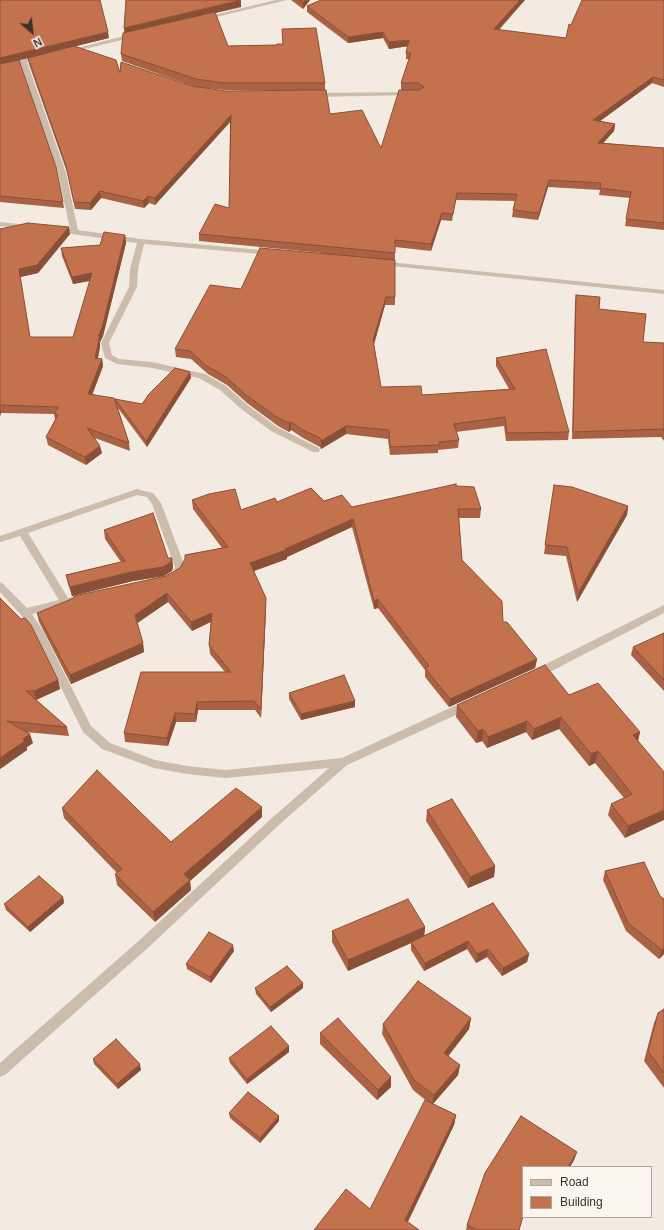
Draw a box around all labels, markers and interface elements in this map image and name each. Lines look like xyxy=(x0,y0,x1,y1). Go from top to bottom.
north arrow xyxy=(12,12,52,52)
text: N xyxy=(31,35,44,50)
legend xyxy=(522,1166,652,1218)
text: Road xyxy=(560,1175,589,1189)
text: Building xyxy=(560,1195,603,1209)

